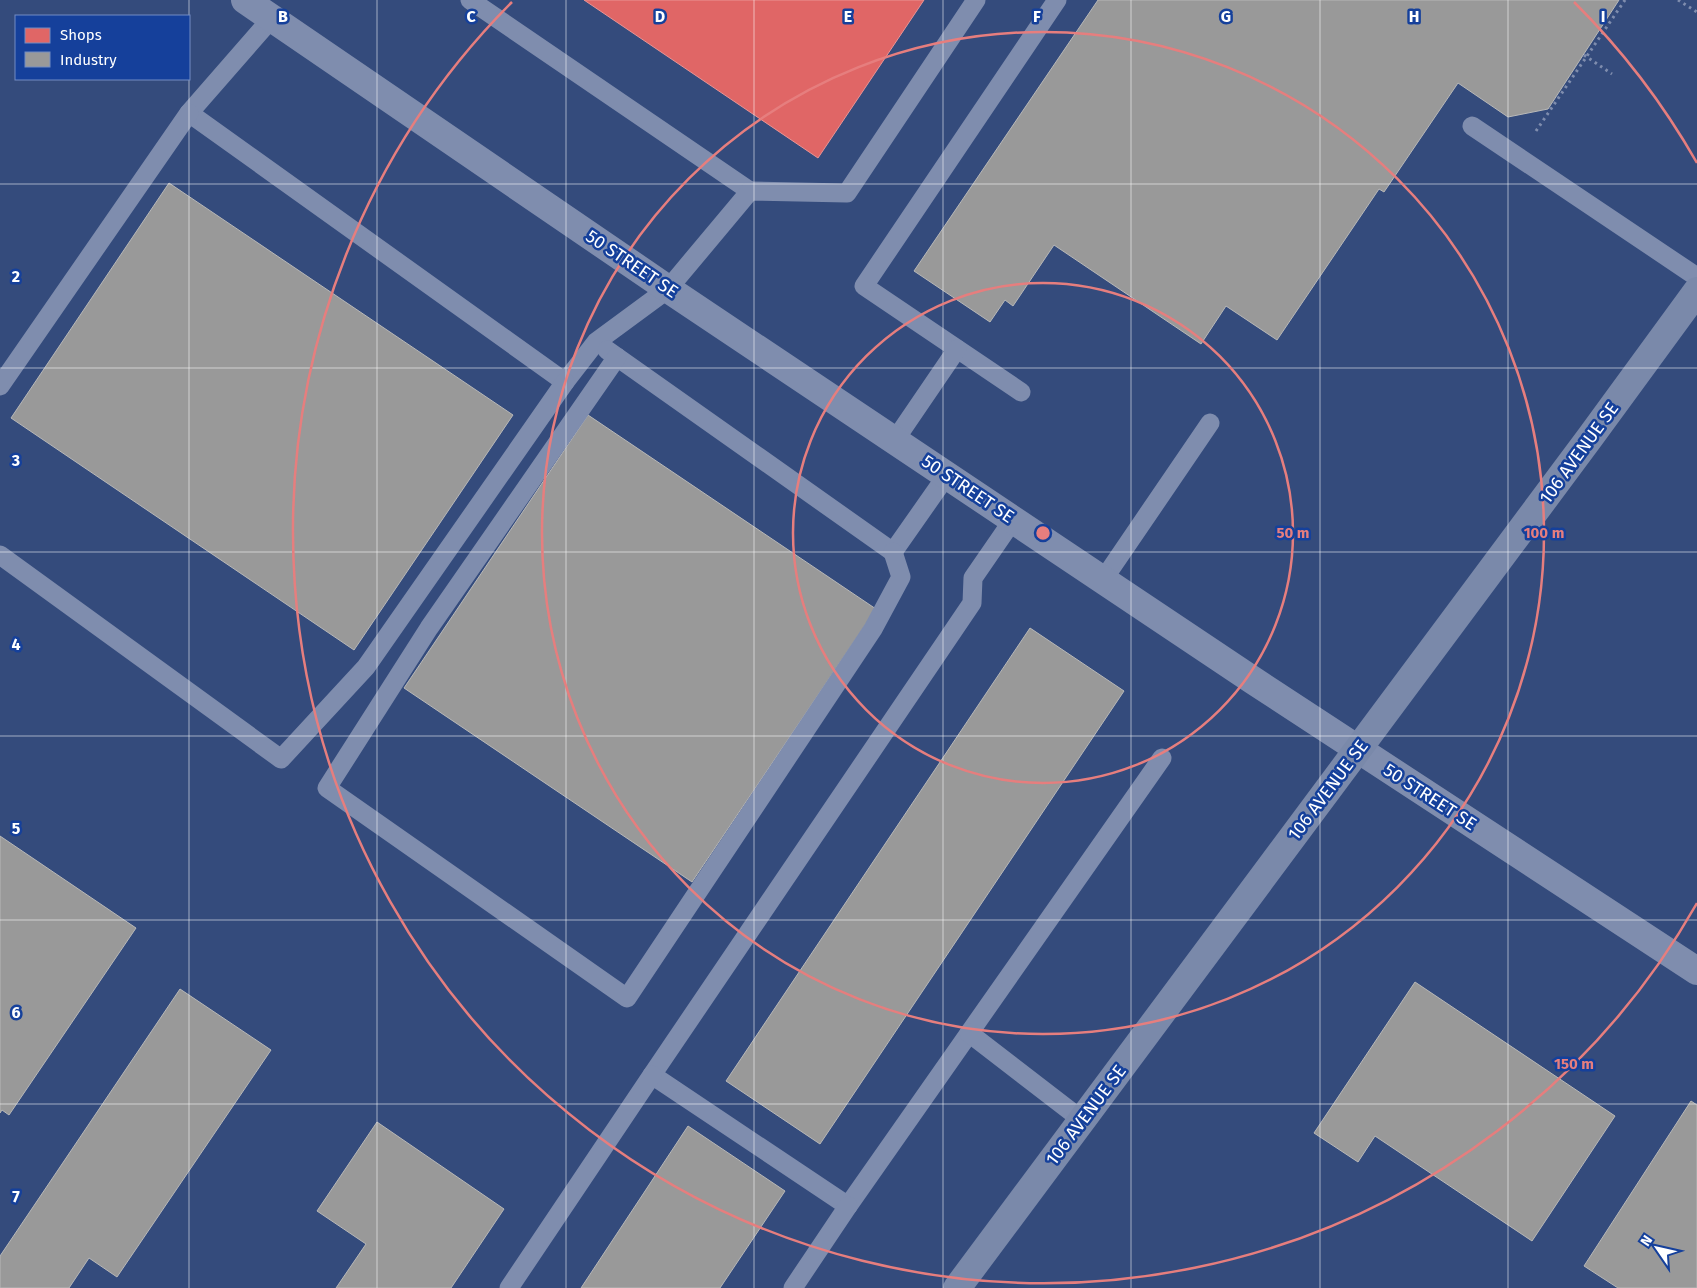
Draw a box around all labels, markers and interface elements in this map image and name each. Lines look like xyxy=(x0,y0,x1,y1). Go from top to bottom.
text: B xyxy=(278,7,288,26)
text: C xyxy=(466,7,476,26)
text: D xyxy=(655,7,665,26)
text: E xyxy=(844,7,852,26)
text: F xyxy=(1033,7,1041,26)
text: G xyxy=(1221,7,1231,26)
text: H xyxy=(1409,7,1419,26)
text: I xyxy=(1601,7,1605,26)
legend xyxy=(15,15,190,80)
text: Shops xyxy=(60,26,102,44)
text: Industry xyxy=(60,51,117,69)
street label: 50 STREET SE xyxy=(582,225,682,303)
text: 2 xyxy=(12,267,20,286)
street label: 106 AVENUE SE xyxy=(1535,398,1623,508)
street label: 50 STREET SE xyxy=(918,450,1018,528)
text: 3 xyxy=(11,451,20,470)
centre of rings xyxy=(1034,524,1052,542)
text: 50 m xyxy=(1276,524,1310,542)
text: 100 m xyxy=(1524,524,1564,542)
text: 4 xyxy=(11,635,21,654)
street label: 106 AVENUE SE xyxy=(1283,735,1373,845)
street label: 50 STREET SE xyxy=(1379,759,1481,835)
text: 5 xyxy=(12,819,21,838)
text: 6 xyxy=(11,1003,21,1022)
text: 150 m xyxy=(1554,1055,1594,1073)
street label: 106 AVENUE SE xyxy=(1041,1060,1131,1170)
text: 7 xyxy=(12,1187,20,1206)
north arrow xyxy=(1632,1223,1682,1273)
text: N xyxy=(1637,1232,1656,1250)

